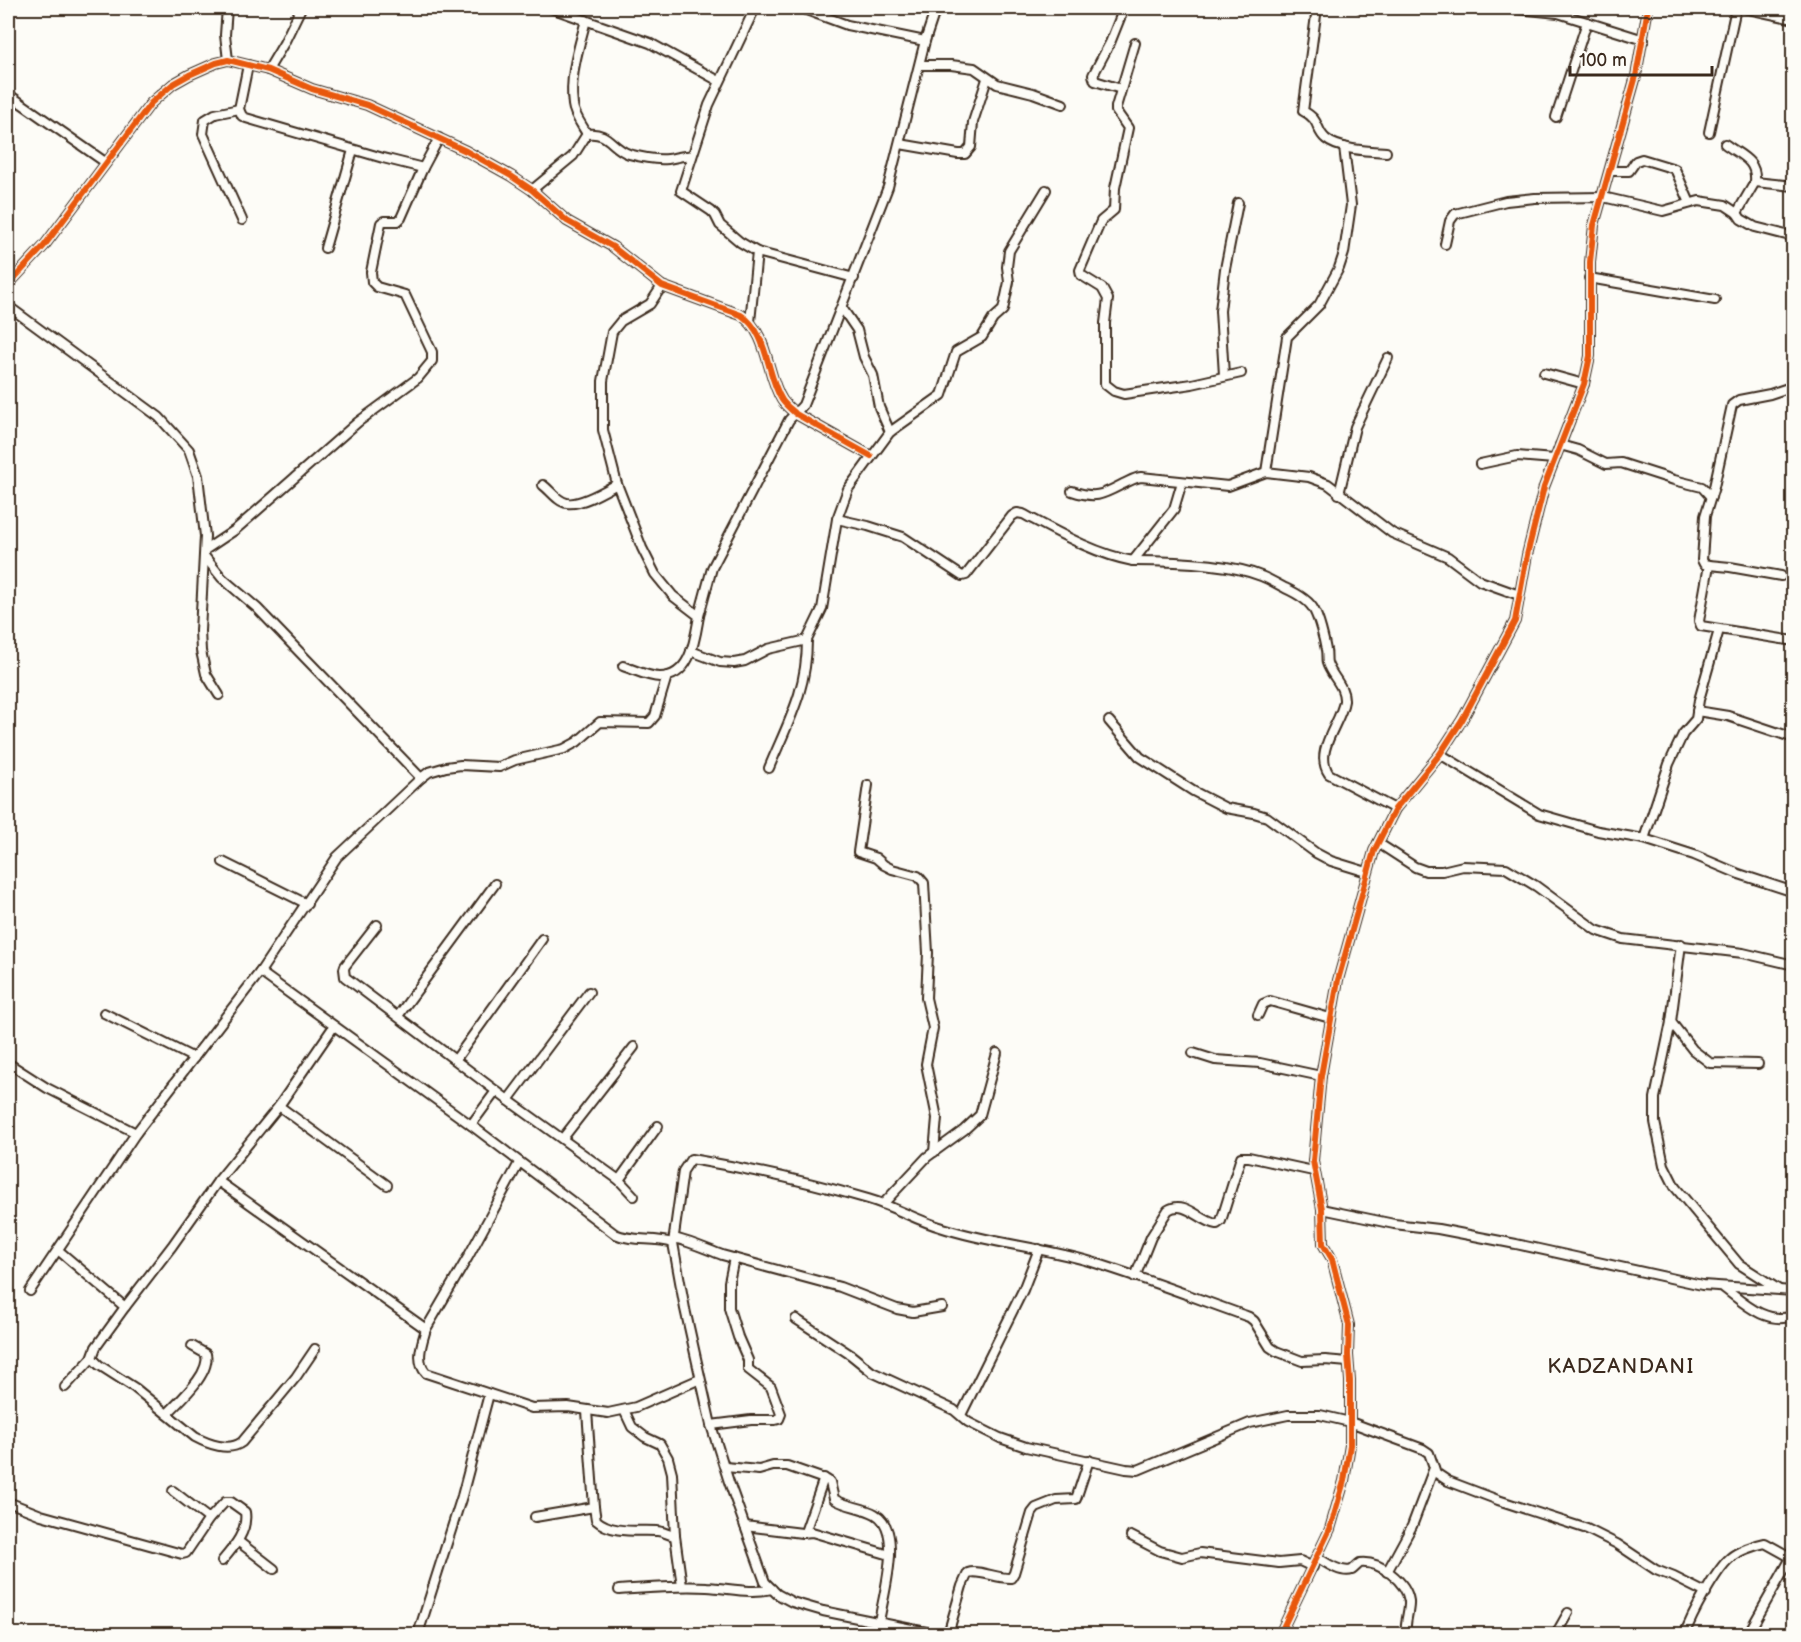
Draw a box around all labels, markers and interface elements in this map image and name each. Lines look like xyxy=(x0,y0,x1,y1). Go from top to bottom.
scale bar xyxy=(1570,39,1712,77)
text: 100 m xyxy=(1579,50,1627,71)
district label: KADZANDANI xyxy=(1547,1354,1695,1379)

